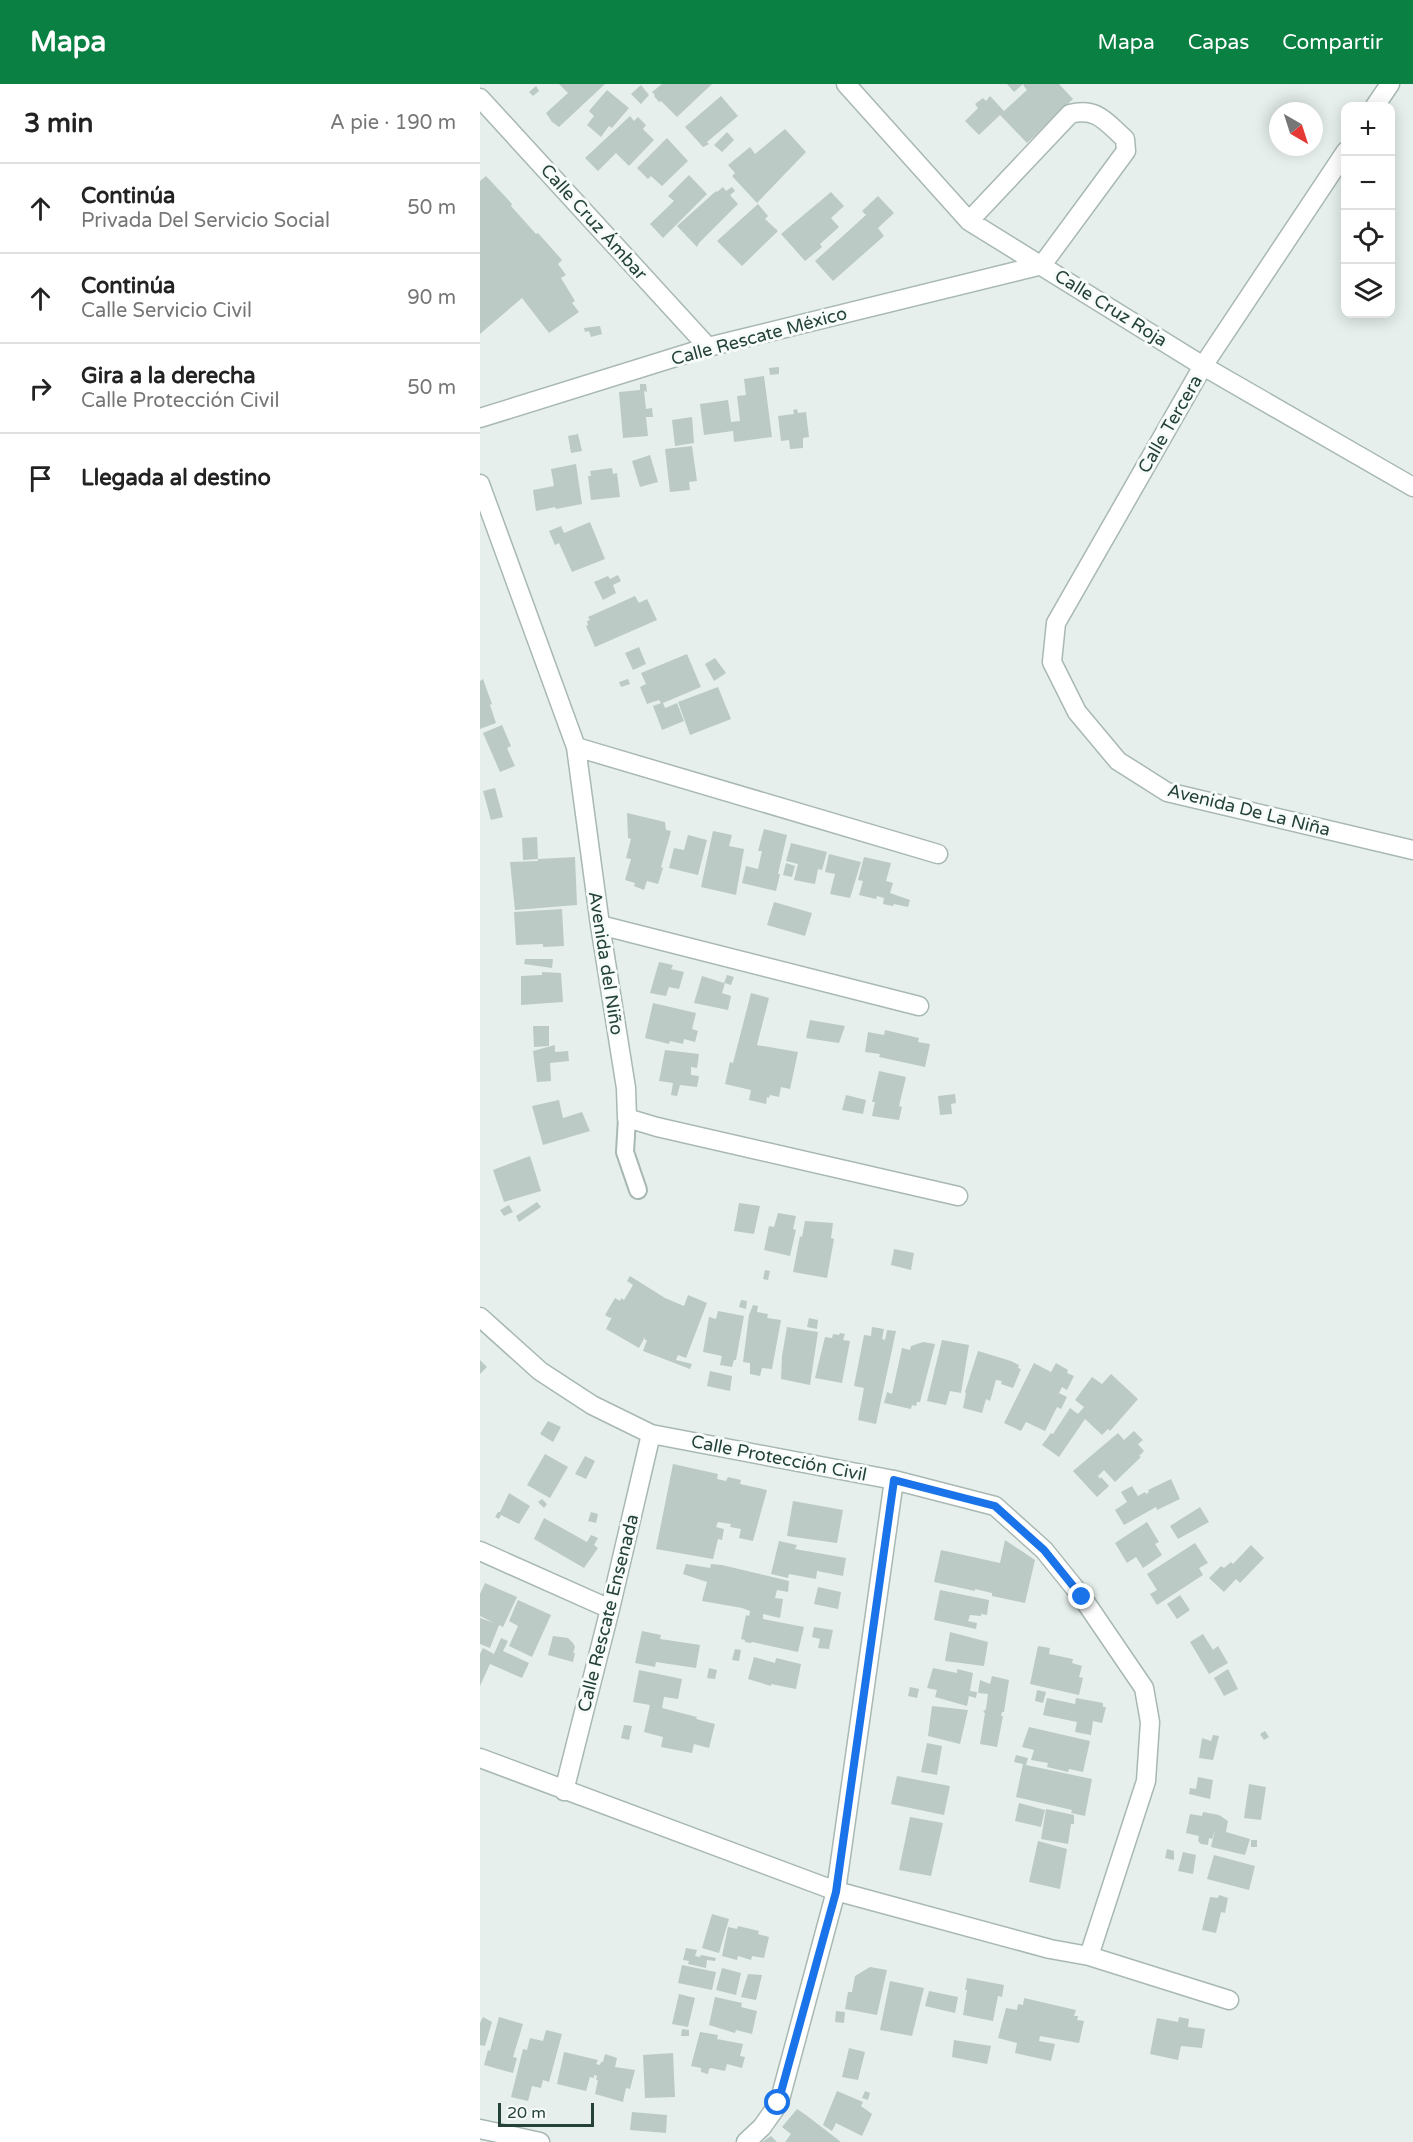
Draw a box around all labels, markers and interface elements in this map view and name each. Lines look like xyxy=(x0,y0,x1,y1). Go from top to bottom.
text: Mapa xyxy=(30,25,106,59)
text: Mapa xyxy=(1098,30,1155,55)
text: Capas xyxy=(1188,30,1249,55)
text: Compartir xyxy=(1282,30,1383,55)
north arrow xyxy=(1269,102,1323,156)
map controls xyxy=(1341,102,1395,318)
button: + xyxy=(1341,102,1395,156)
text: 3 min xyxy=(24,108,93,139)
text: A pie · 190 m xyxy=(330,111,456,135)
button: − xyxy=(1341,156,1395,210)
street label: Calle Cruz Ámbar xyxy=(536,159,652,285)
text: Continúa xyxy=(81,183,175,209)
icon: ahead xyxy=(24,192,57,225)
text: 50 m xyxy=(407,196,456,220)
text: Privada Del Servicio Social xyxy=(81,209,330,233)
button: locate xyxy=(1341,210,1395,264)
button: layers xyxy=(1341,264,1395,318)
street label: Calle Cruz Roja xyxy=(1051,265,1171,351)
text: Continúa xyxy=(81,273,175,299)
icon: ahead xyxy=(24,282,57,315)
text: 90 m xyxy=(407,286,456,310)
text: Calle Servicio Civil xyxy=(81,299,252,323)
street label: Calle Rescate México xyxy=(669,302,849,370)
text: Gira a la derecha xyxy=(81,363,256,389)
street label: Calle Tercera xyxy=(1133,371,1207,477)
icon: right xyxy=(24,372,57,405)
text: 50 m xyxy=(407,376,456,400)
text: Calle Protección Civil xyxy=(81,389,279,413)
icon: arrive xyxy=(24,462,57,495)
text: Llegada al destino xyxy=(81,465,271,491)
street label: Avenida De La Niña xyxy=(1165,779,1333,841)
street label: Avenida del Niño xyxy=(584,889,628,1037)
street label: Calle Protección Civil xyxy=(689,1430,869,1486)
street label: Calle Rescate Ensenada xyxy=(573,1512,643,1714)
route end xyxy=(1068,1583,1094,1609)
route start xyxy=(764,2089,790,2115)
scale bar xyxy=(498,2100,594,2128)
text: 20 m xyxy=(507,2103,546,2123)

